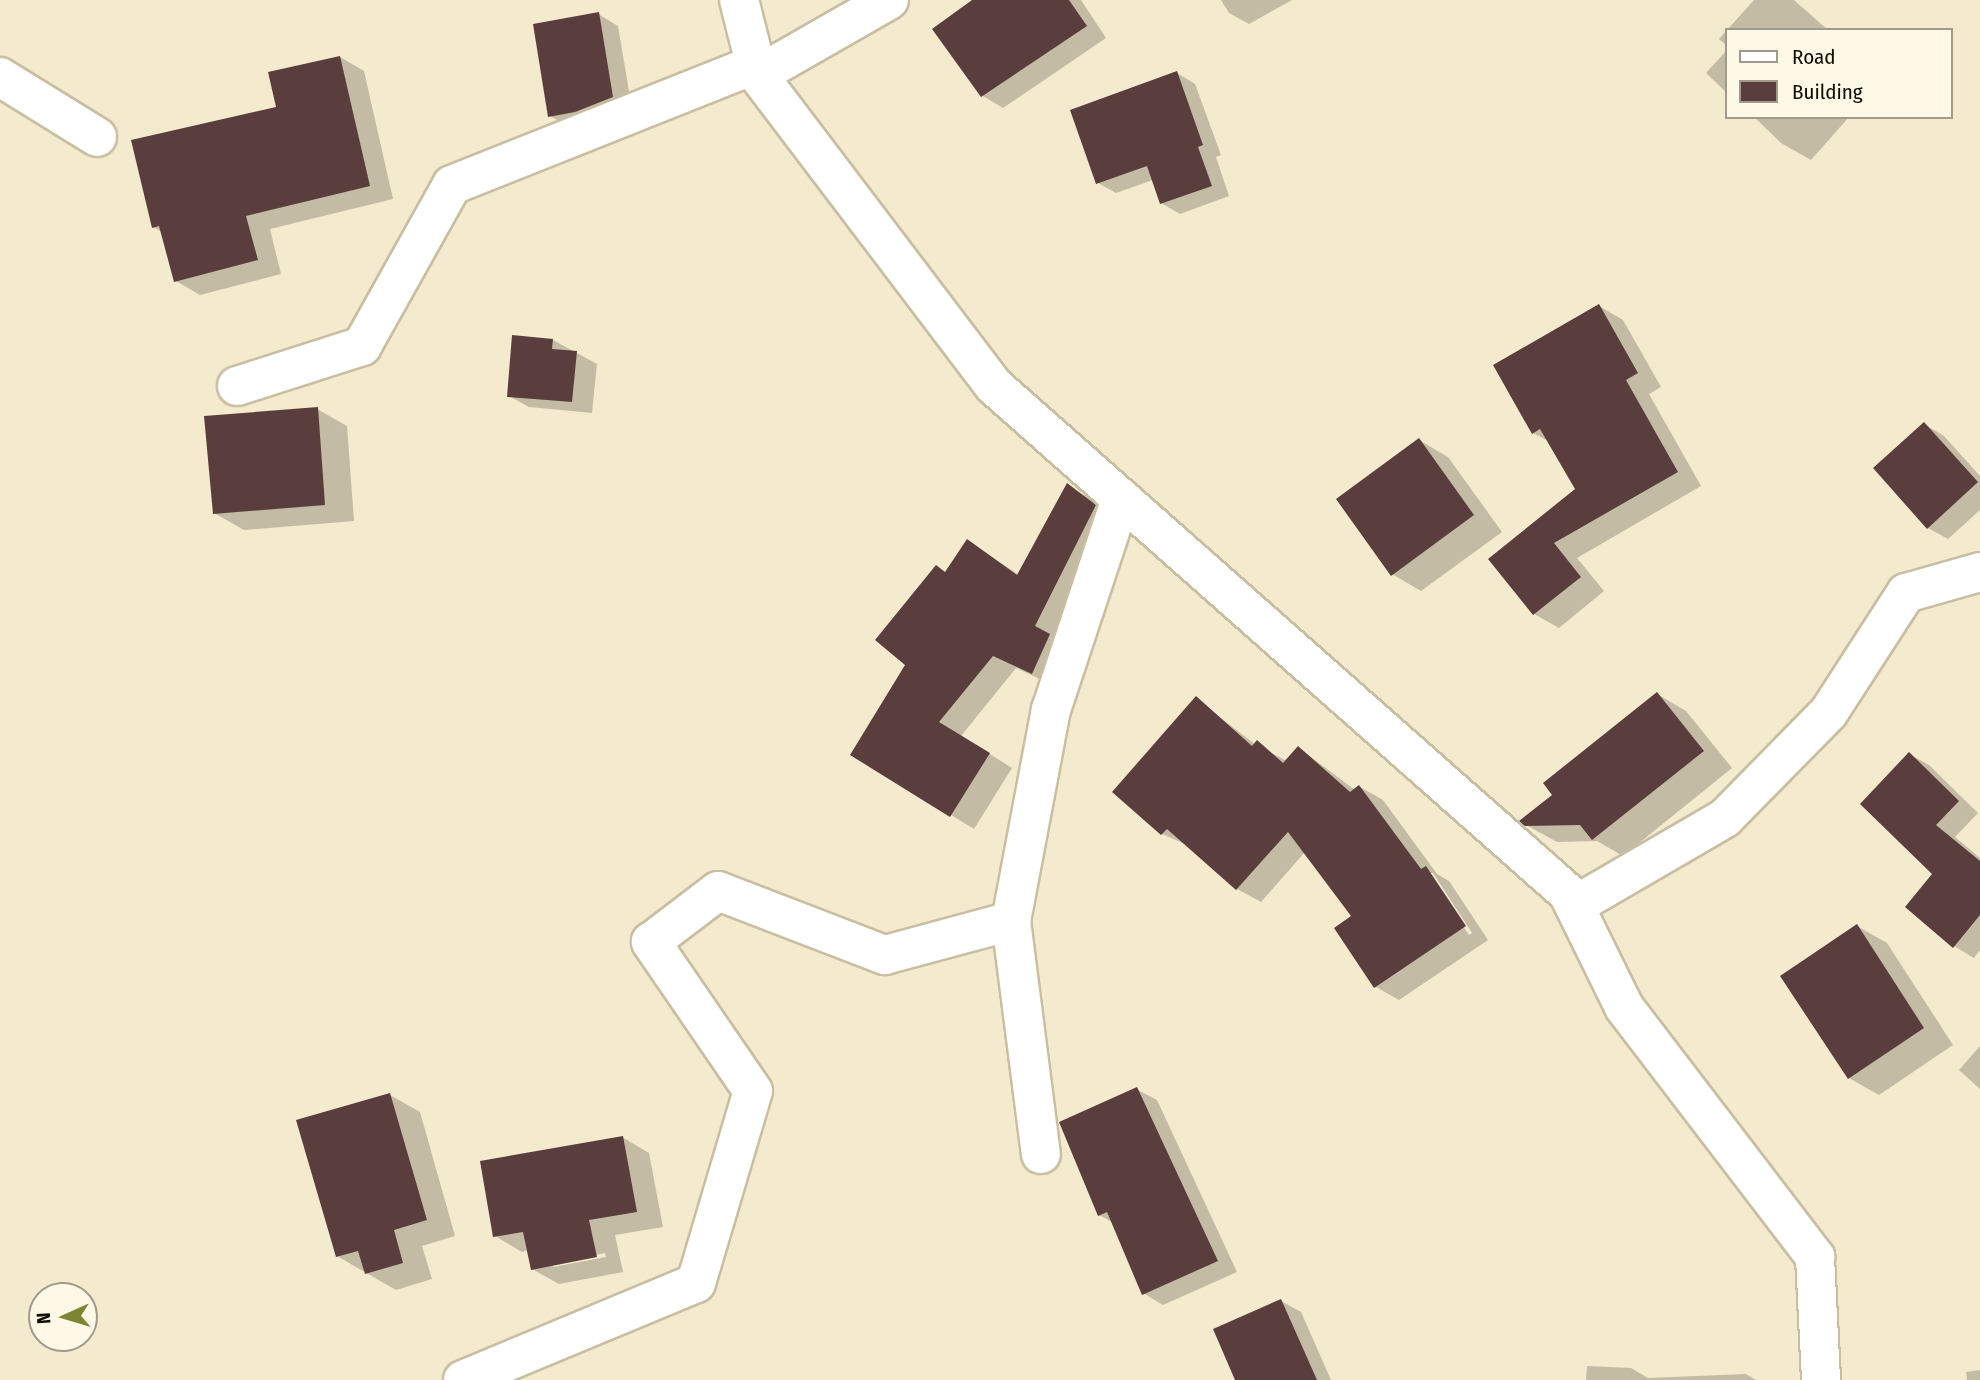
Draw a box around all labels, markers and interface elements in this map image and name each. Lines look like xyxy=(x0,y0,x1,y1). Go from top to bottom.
legend xyxy=(1724,28,1952,119)
text: Road xyxy=(1792,44,1836,70)
text: Building xyxy=(1792,79,1863,105)
north arrow xyxy=(28,1282,98,1352)
text: N xyxy=(32,1312,55,1325)

